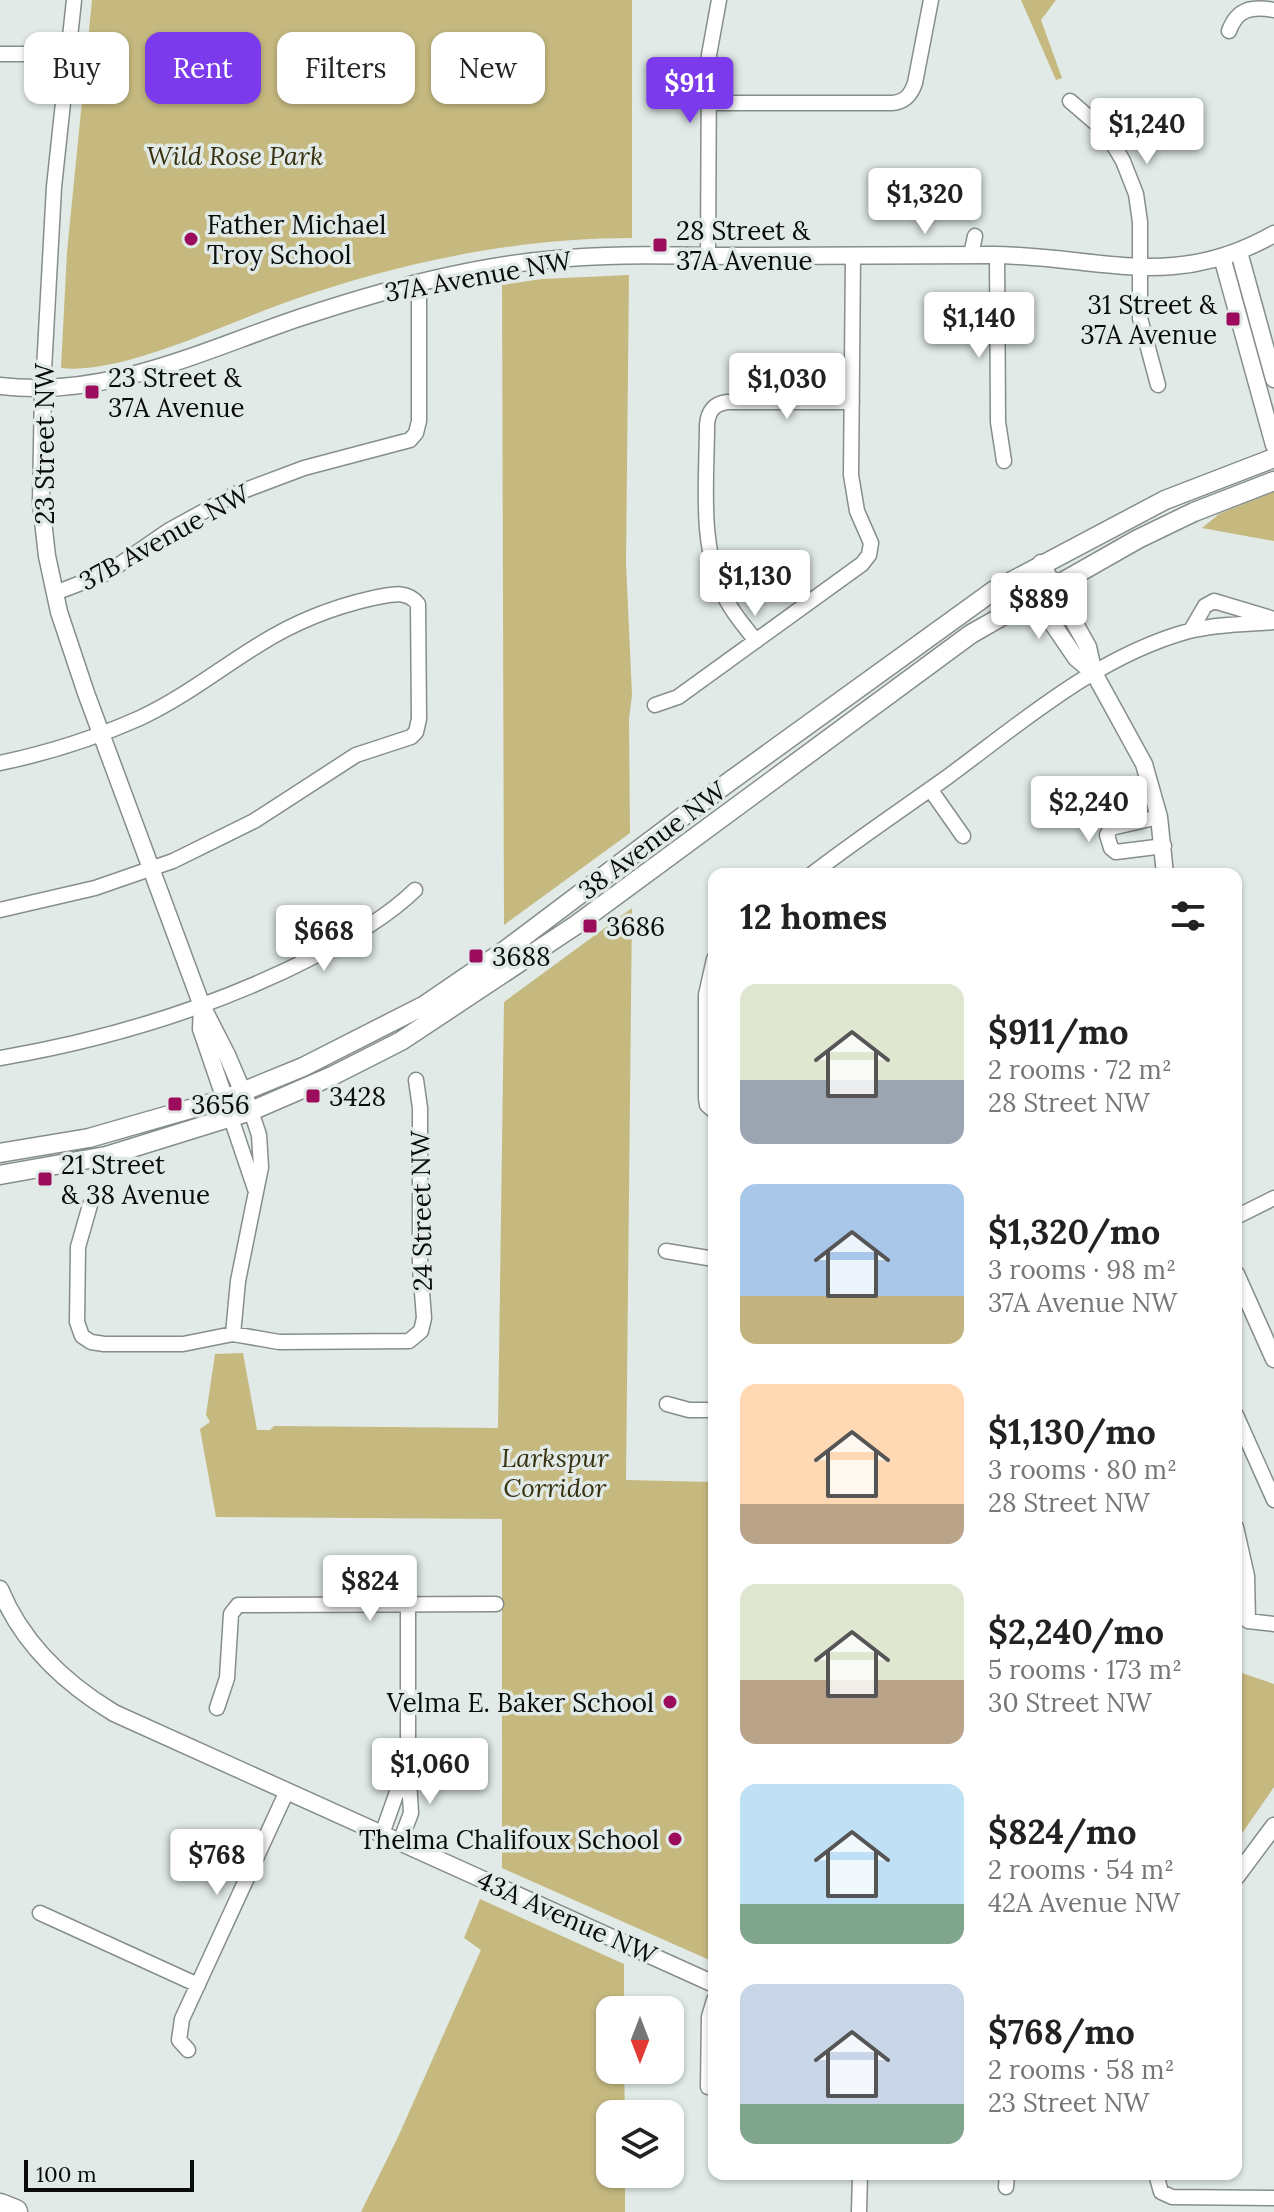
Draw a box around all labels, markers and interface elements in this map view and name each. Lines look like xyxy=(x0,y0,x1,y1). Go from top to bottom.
chip: Buy xyxy=(24,32,129,104)
chip: Rent xyxy=(145,32,261,104)
chip: Filters xyxy=(277,32,415,104)
chip: New xyxy=(431,32,545,104)
pin: $911 xyxy=(643,57,737,125)
text: $911 xyxy=(664,66,716,99)
pin: $1,240 xyxy=(1082,98,1212,166)
text: $1,240 xyxy=(1109,107,1185,140)
park label: Wild Rose Park xyxy=(146,139,324,172)
pin: $1,320 xyxy=(860,168,990,236)
text: $1,320 xyxy=(886,177,964,210)
place label: Father Michael Troy School xyxy=(207,208,386,271)
place label: 28 Street & 37A Avenue xyxy=(676,214,813,277)
marker: Father Michael Troy School xyxy=(182,230,200,248)
marker: 28 Street & 37A Avenue xyxy=(651,236,669,254)
street label: 37A Avenue NW xyxy=(382,243,575,309)
place label: 31 Street & 37A Avenue xyxy=(1080,288,1218,351)
pin: $1,140 xyxy=(914,292,1044,360)
text: $1,140 xyxy=(942,301,1016,334)
marker: 31 Street & 37A Avenue xyxy=(1224,310,1242,328)
pin: $1,030 xyxy=(722,353,852,421)
place label: 23 Street & 37A Avenue xyxy=(108,361,245,424)
street label: 23 Street NW xyxy=(28,362,61,525)
text: $1,030 xyxy=(747,362,827,395)
marker: 23 Street & 37A Avenue xyxy=(83,383,101,401)
street label: 37B Avenue NW xyxy=(73,476,256,597)
pin: $1,130 xyxy=(690,550,820,618)
text: $1,130 xyxy=(718,559,792,592)
pin: $889 xyxy=(992,573,1086,641)
text: $889 xyxy=(1009,582,1069,615)
street label: 38 Avenue NW xyxy=(572,773,733,906)
pin: $2,240 xyxy=(1024,776,1154,844)
text: $2,240 xyxy=(1049,785,1129,818)
icon: filters xyxy=(1166,894,1210,938)
text: 12 homes xyxy=(740,895,887,938)
pin: $668 xyxy=(277,905,371,973)
place label: 3686 xyxy=(606,910,665,943)
text: $668 xyxy=(294,914,354,947)
marker: 3686 xyxy=(581,917,599,935)
place label: 3688 xyxy=(492,940,551,973)
marker: 3688 xyxy=(467,947,485,965)
text: $911/mo xyxy=(988,1010,1128,1053)
icon: home xyxy=(804,1016,900,1112)
text: 2 rooms · 72 m² xyxy=(988,1053,1172,1086)
place label: 3428 xyxy=(329,1080,386,1113)
text: 28 Street NW xyxy=(988,1086,1150,1119)
marker: 3428 xyxy=(304,1087,322,1105)
place label: 3656 xyxy=(191,1088,250,1121)
marker: 3656 xyxy=(166,1095,184,1113)
street label: 24 Street NW xyxy=(403,1129,439,1292)
place label: 21 Street & 38 Avenue xyxy=(61,1148,210,1211)
marker: 21 Street & 38 Avenue xyxy=(36,1170,54,1188)
text: $1,320/mo xyxy=(988,1210,1160,1253)
icon: home xyxy=(804,1216,900,1312)
text: 3 rooms · 98 m² xyxy=(988,1253,1176,1286)
text: 37A Avenue NW xyxy=(988,1286,1177,1319)
text: $1,130/mo xyxy=(988,1410,1156,1453)
icon: home xyxy=(804,1416,900,1512)
park label: Larkspur Corridor xyxy=(501,1441,609,1504)
text: 3 rooms · 80 m² xyxy=(988,1453,1177,1486)
text: 28 Street NW xyxy=(988,1486,1150,1519)
pin: $824 xyxy=(323,1555,417,1623)
text: $824 xyxy=(341,1564,399,1597)
text: $2,240/mo xyxy=(988,1610,1164,1653)
icon: home xyxy=(804,1616,900,1712)
text: 5 rooms · 173 m² xyxy=(988,1653,1182,1686)
place label: Velma E. Baker School xyxy=(386,1686,654,1719)
text: 30 Street NW xyxy=(988,1686,1152,1719)
marker: Velma E. Baker School xyxy=(661,1693,679,1711)
pin: $1,060 xyxy=(365,1738,495,1806)
text: $1,060 xyxy=(390,1747,470,1780)
text: $824/mo xyxy=(988,1810,1136,1853)
icon: home xyxy=(804,1816,900,1912)
place label: Thelma Chalifoux School xyxy=(359,1823,659,1856)
pin: $768 xyxy=(170,1829,264,1897)
marker: Thelma Chalifoux School xyxy=(666,1830,684,1848)
text: $768 xyxy=(188,1838,246,1871)
text: 2 rooms · 54 m² xyxy=(988,1853,1174,1886)
street label: 43A Avenue NW xyxy=(472,1863,663,1972)
text: 42A Avenue NW xyxy=(988,1886,1180,1919)
north arrow xyxy=(596,1996,684,2084)
map controls xyxy=(596,1996,684,2188)
text: $768/mo xyxy=(988,2010,1135,2053)
icon: home xyxy=(804,2016,900,2112)
text: 2 rooms · 58 m² xyxy=(988,2053,1175,2086)
text: 23 Street NW xyxy=(988,2086,1149,2119)
button: layers xyxy=(596,2100,684,2188)
scale bar xyxy=(24,2156,194,2192)
text: 100 m xyxy=(36,2160,97,2188)

